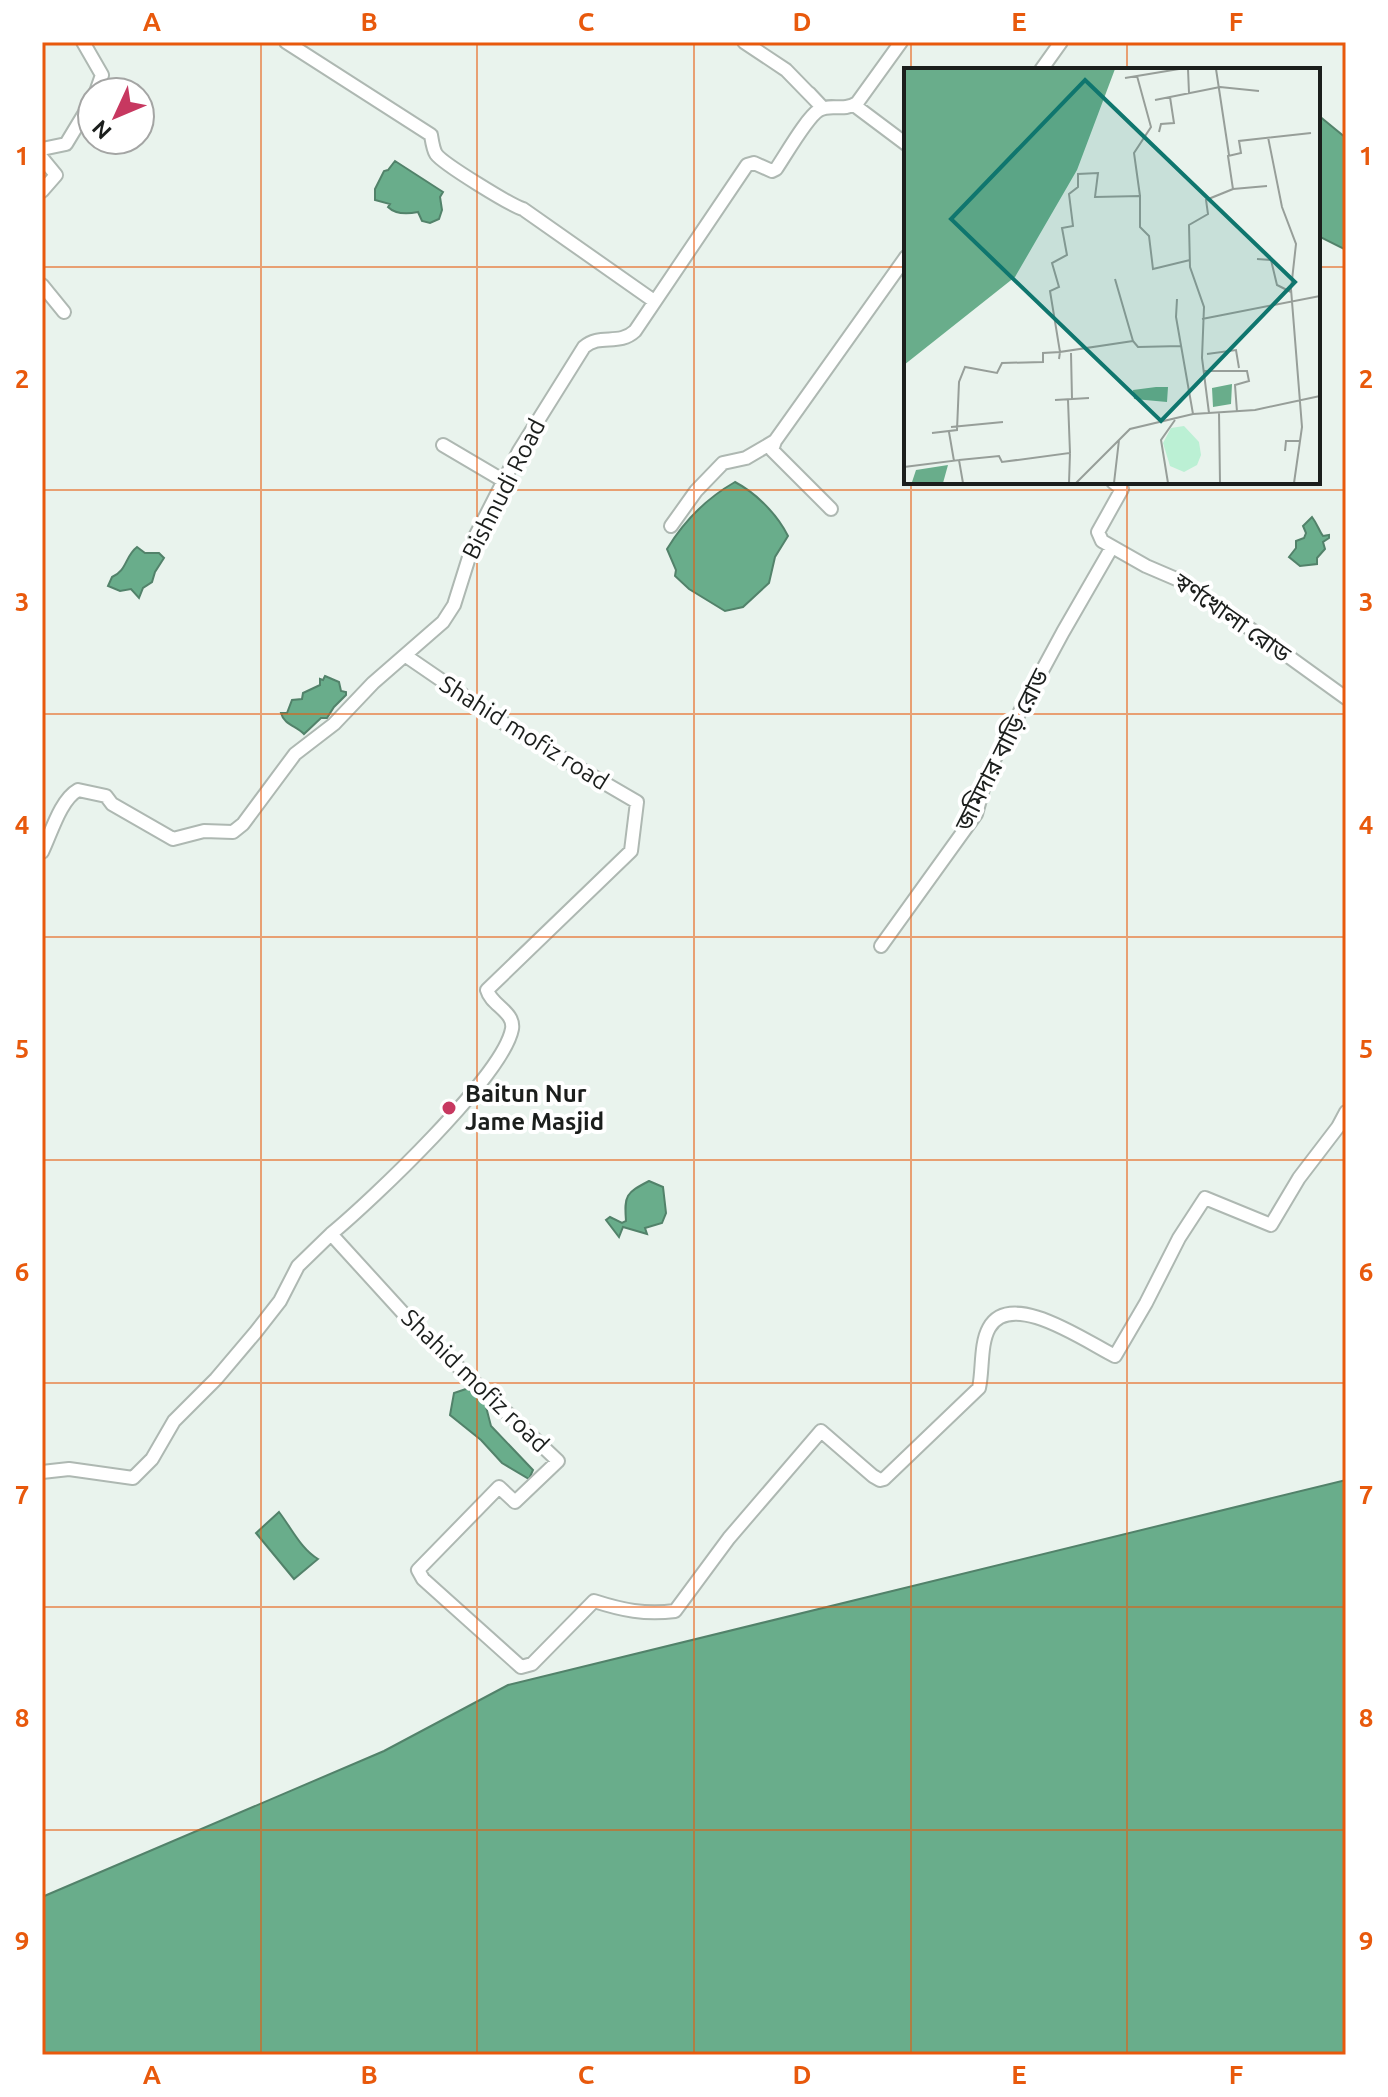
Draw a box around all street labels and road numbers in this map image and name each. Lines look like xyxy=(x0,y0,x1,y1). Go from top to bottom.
street label: Bishnudi Road xyxy=(457,414,550,563)
street label: স্বর্ণখোলা রোড xyxy=(1168,566,1297,668)
street label: জমিদার বাড়ি রোড xyxy=(949,664,1054,836)
street label: Shahid mofiz road xyxy=(435,670,613,795)
street label: Shahid mofiz road xyxy=(396,1304,554,1458)

